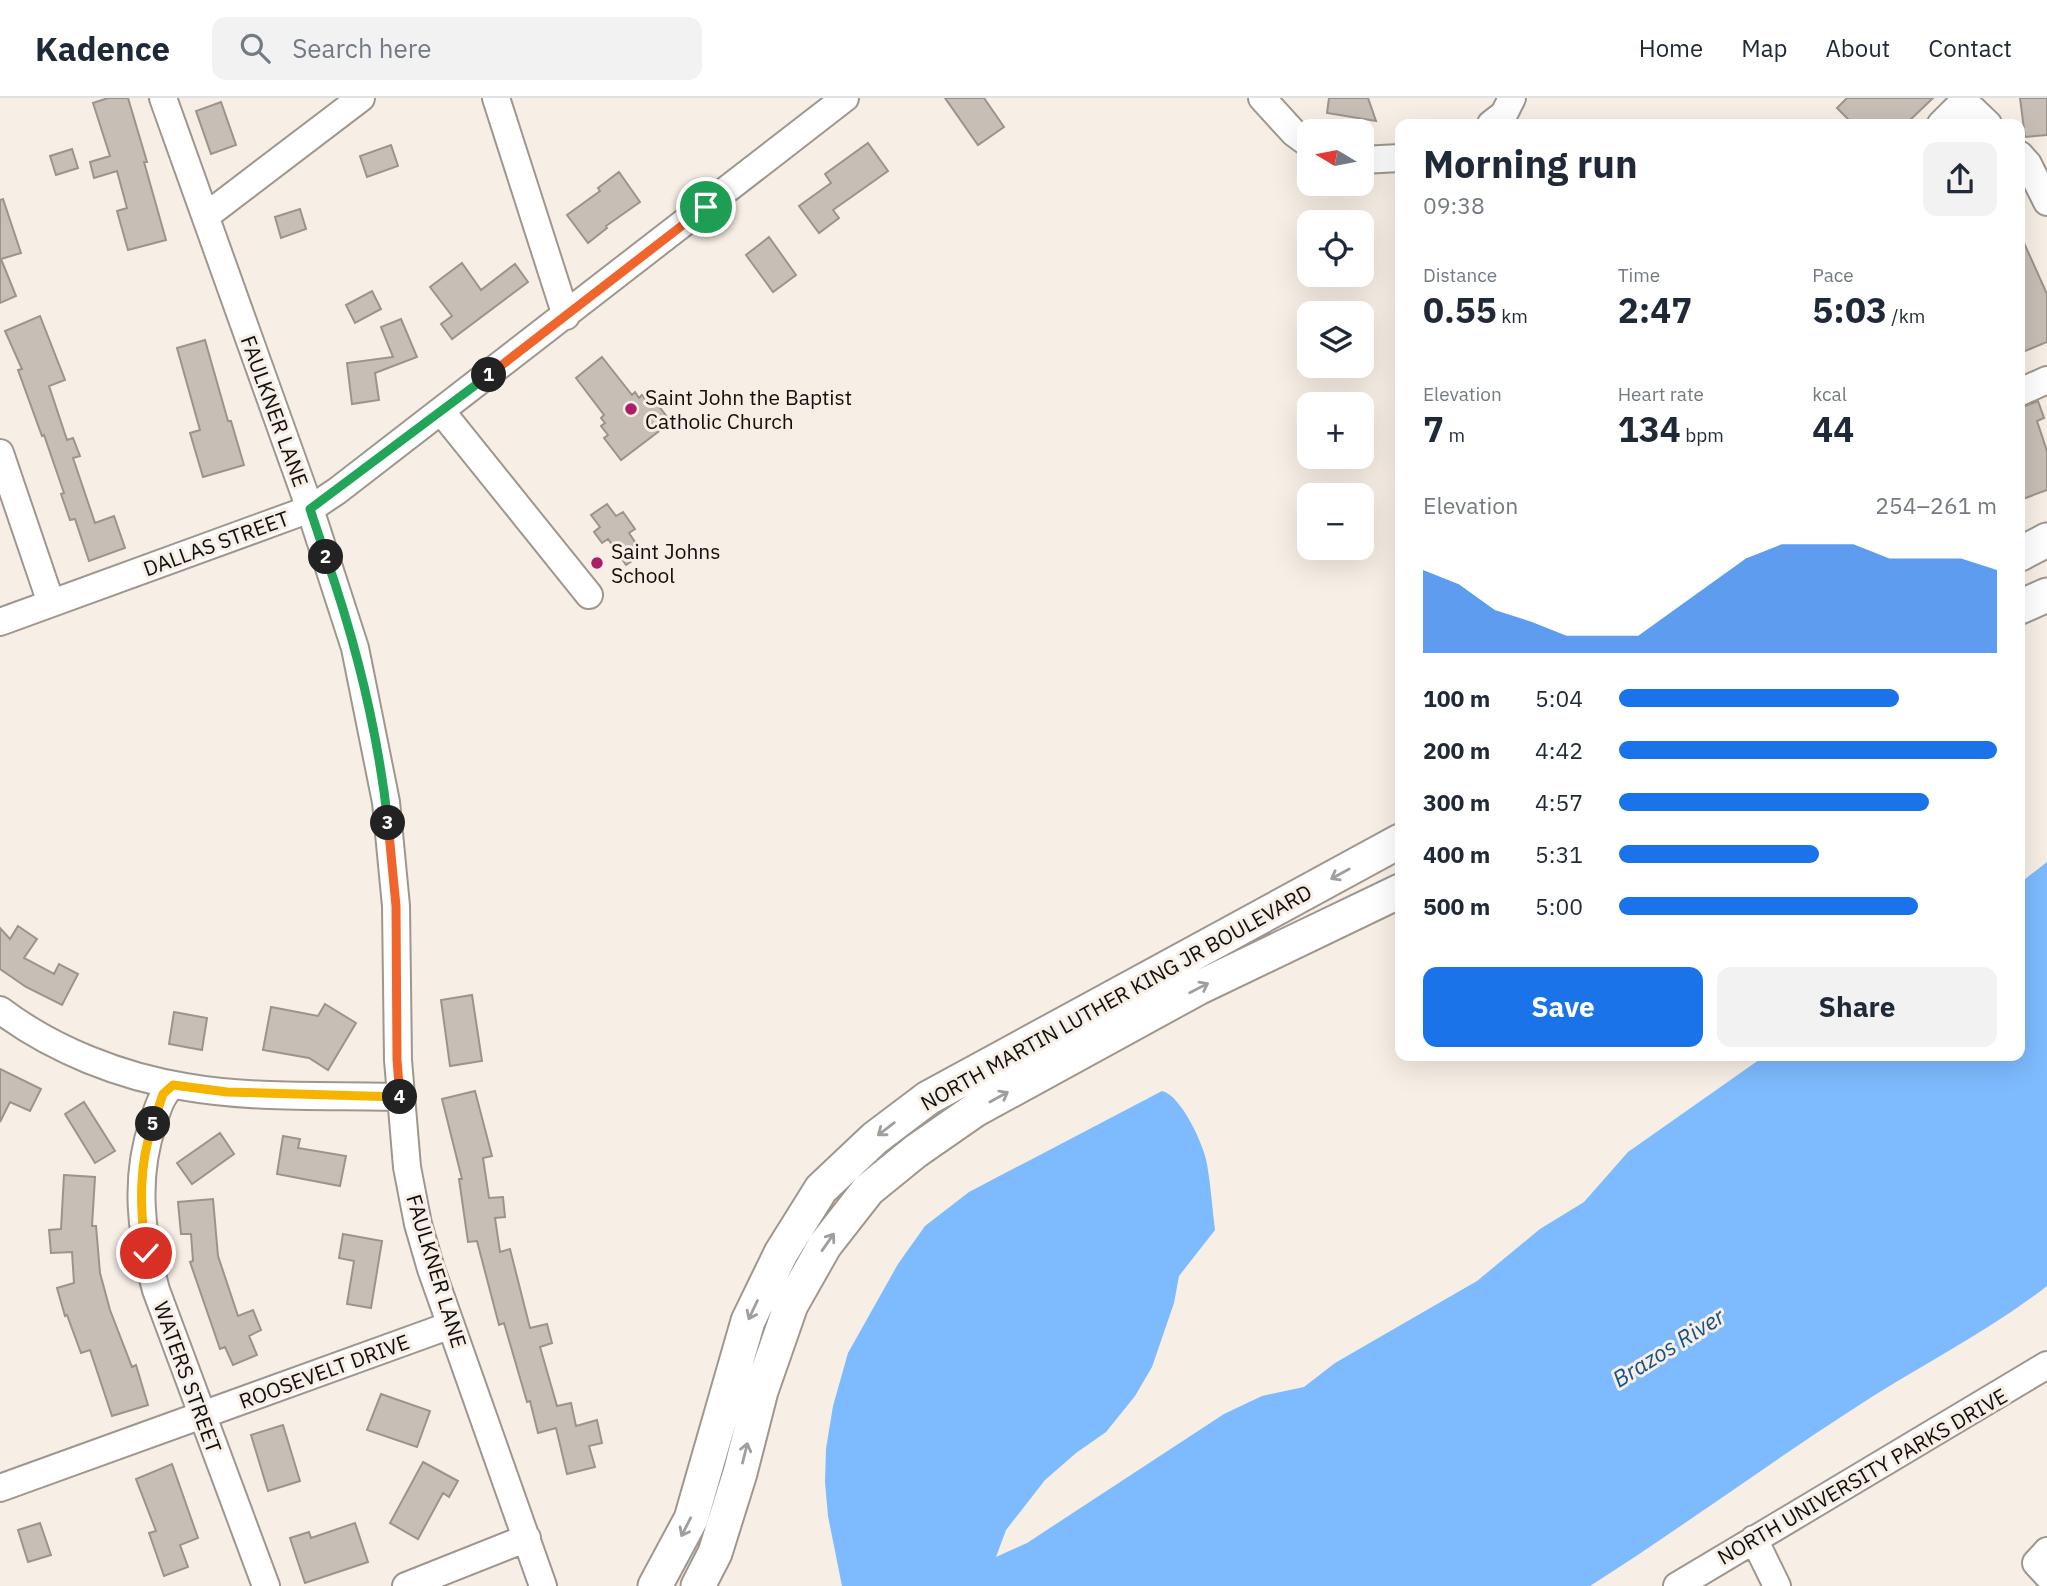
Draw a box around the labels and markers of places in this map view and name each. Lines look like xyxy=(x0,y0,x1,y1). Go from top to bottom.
pin xyxy=(676,177,736,237)
pin: 1 xyxy=(472,358,506,392)
place label: Saint John the Baptist Catholic Church xyxy=(645,383,852,435)
marker: Saint John the Baptist Catholic Church xyxy=(623,401,639,417)
place label: Saint Johns School xyxy=(611,537,720,589)
pin: 2 xyxy=(308,540,344,574)
marker: Saint Johns School xyxy=(589,555,605,571)
pin: 3 xyxy=(370,806,406,840)
pin: 4 xyxy=(382,1080,418,1114)
pin: 5 xyxy=(136,1107,170,1142)
pin xyxy=(116,1223,176,1283)

